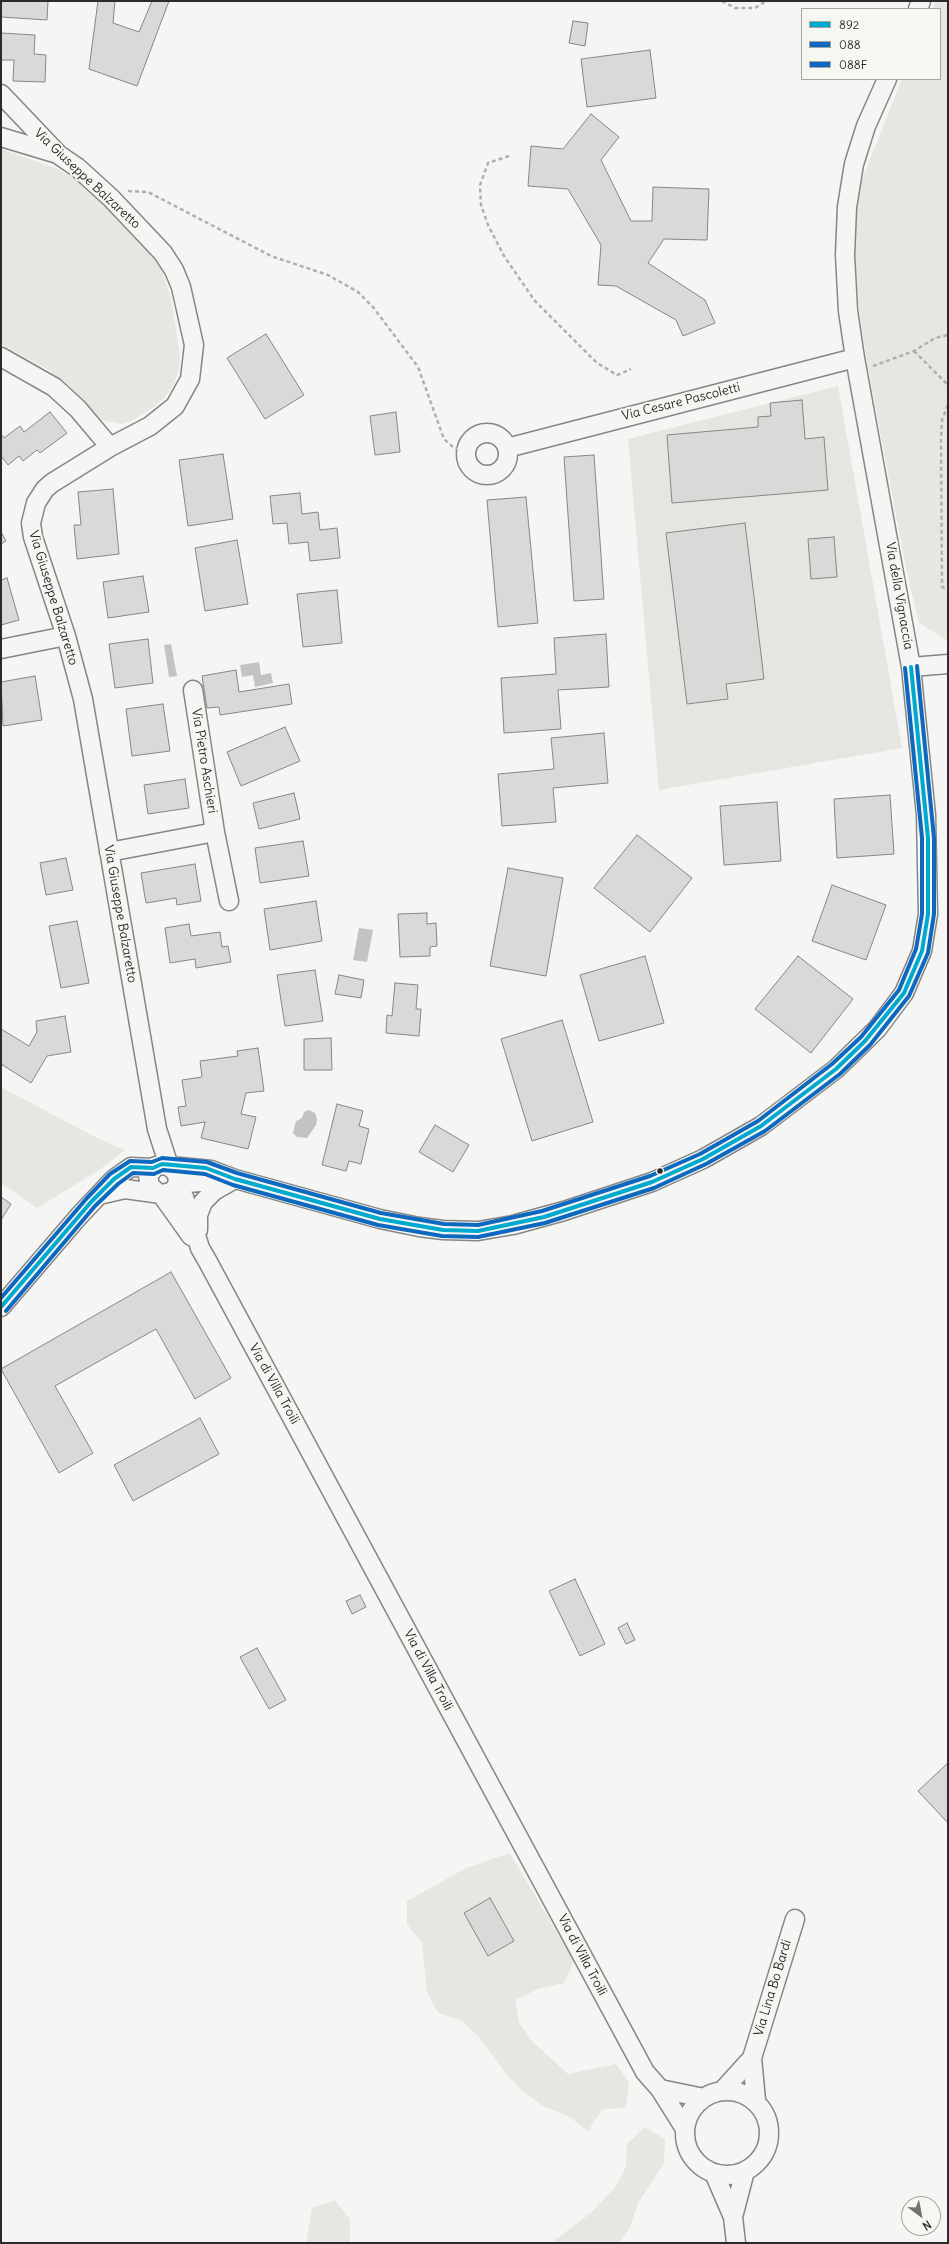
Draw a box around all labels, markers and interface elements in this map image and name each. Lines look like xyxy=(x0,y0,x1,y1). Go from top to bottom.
legend xyxy=(801,8,941,80)
text: 892 xyxy=(839,17,859,32)
text: 088 xyxy=(839,37,861,52)
text: 088F xyxy=(839,57,868,72)
street label: Via Giuseppe Balzaretto xyxy=(31,126,143,232)
street label: Via Cesare Pascoletti xyxy=(620,380,742,424)
street label: Via Giuseppe Balzaretto xyxy=(25,529,81,667)
street label: Via della Vignaccia xyxy=(882,541,916,651)
street label: Via Pietro Aschieri xyxy=(188,708,220,814)
street label: Via Giuseppe Balzaretto xyxy=(100,844,140,984)
unlabelled marker xyxy=(655,1166,665,1176)
street label: Via di Villa Troili xyxy=(245,1341,303,1427)
street label: Via di Villa Troili xyxy=(400,1627,456,1713)
street label: Via di Villa Troili xyxy=(554,1912,610,1998)
street label: Via Lina Bo Bardi xyxy=(751,1938,795,2038)
north arrow xyxy=(901,2196,941,2236)
text: N xyxy=(920,2217,934,2233)

